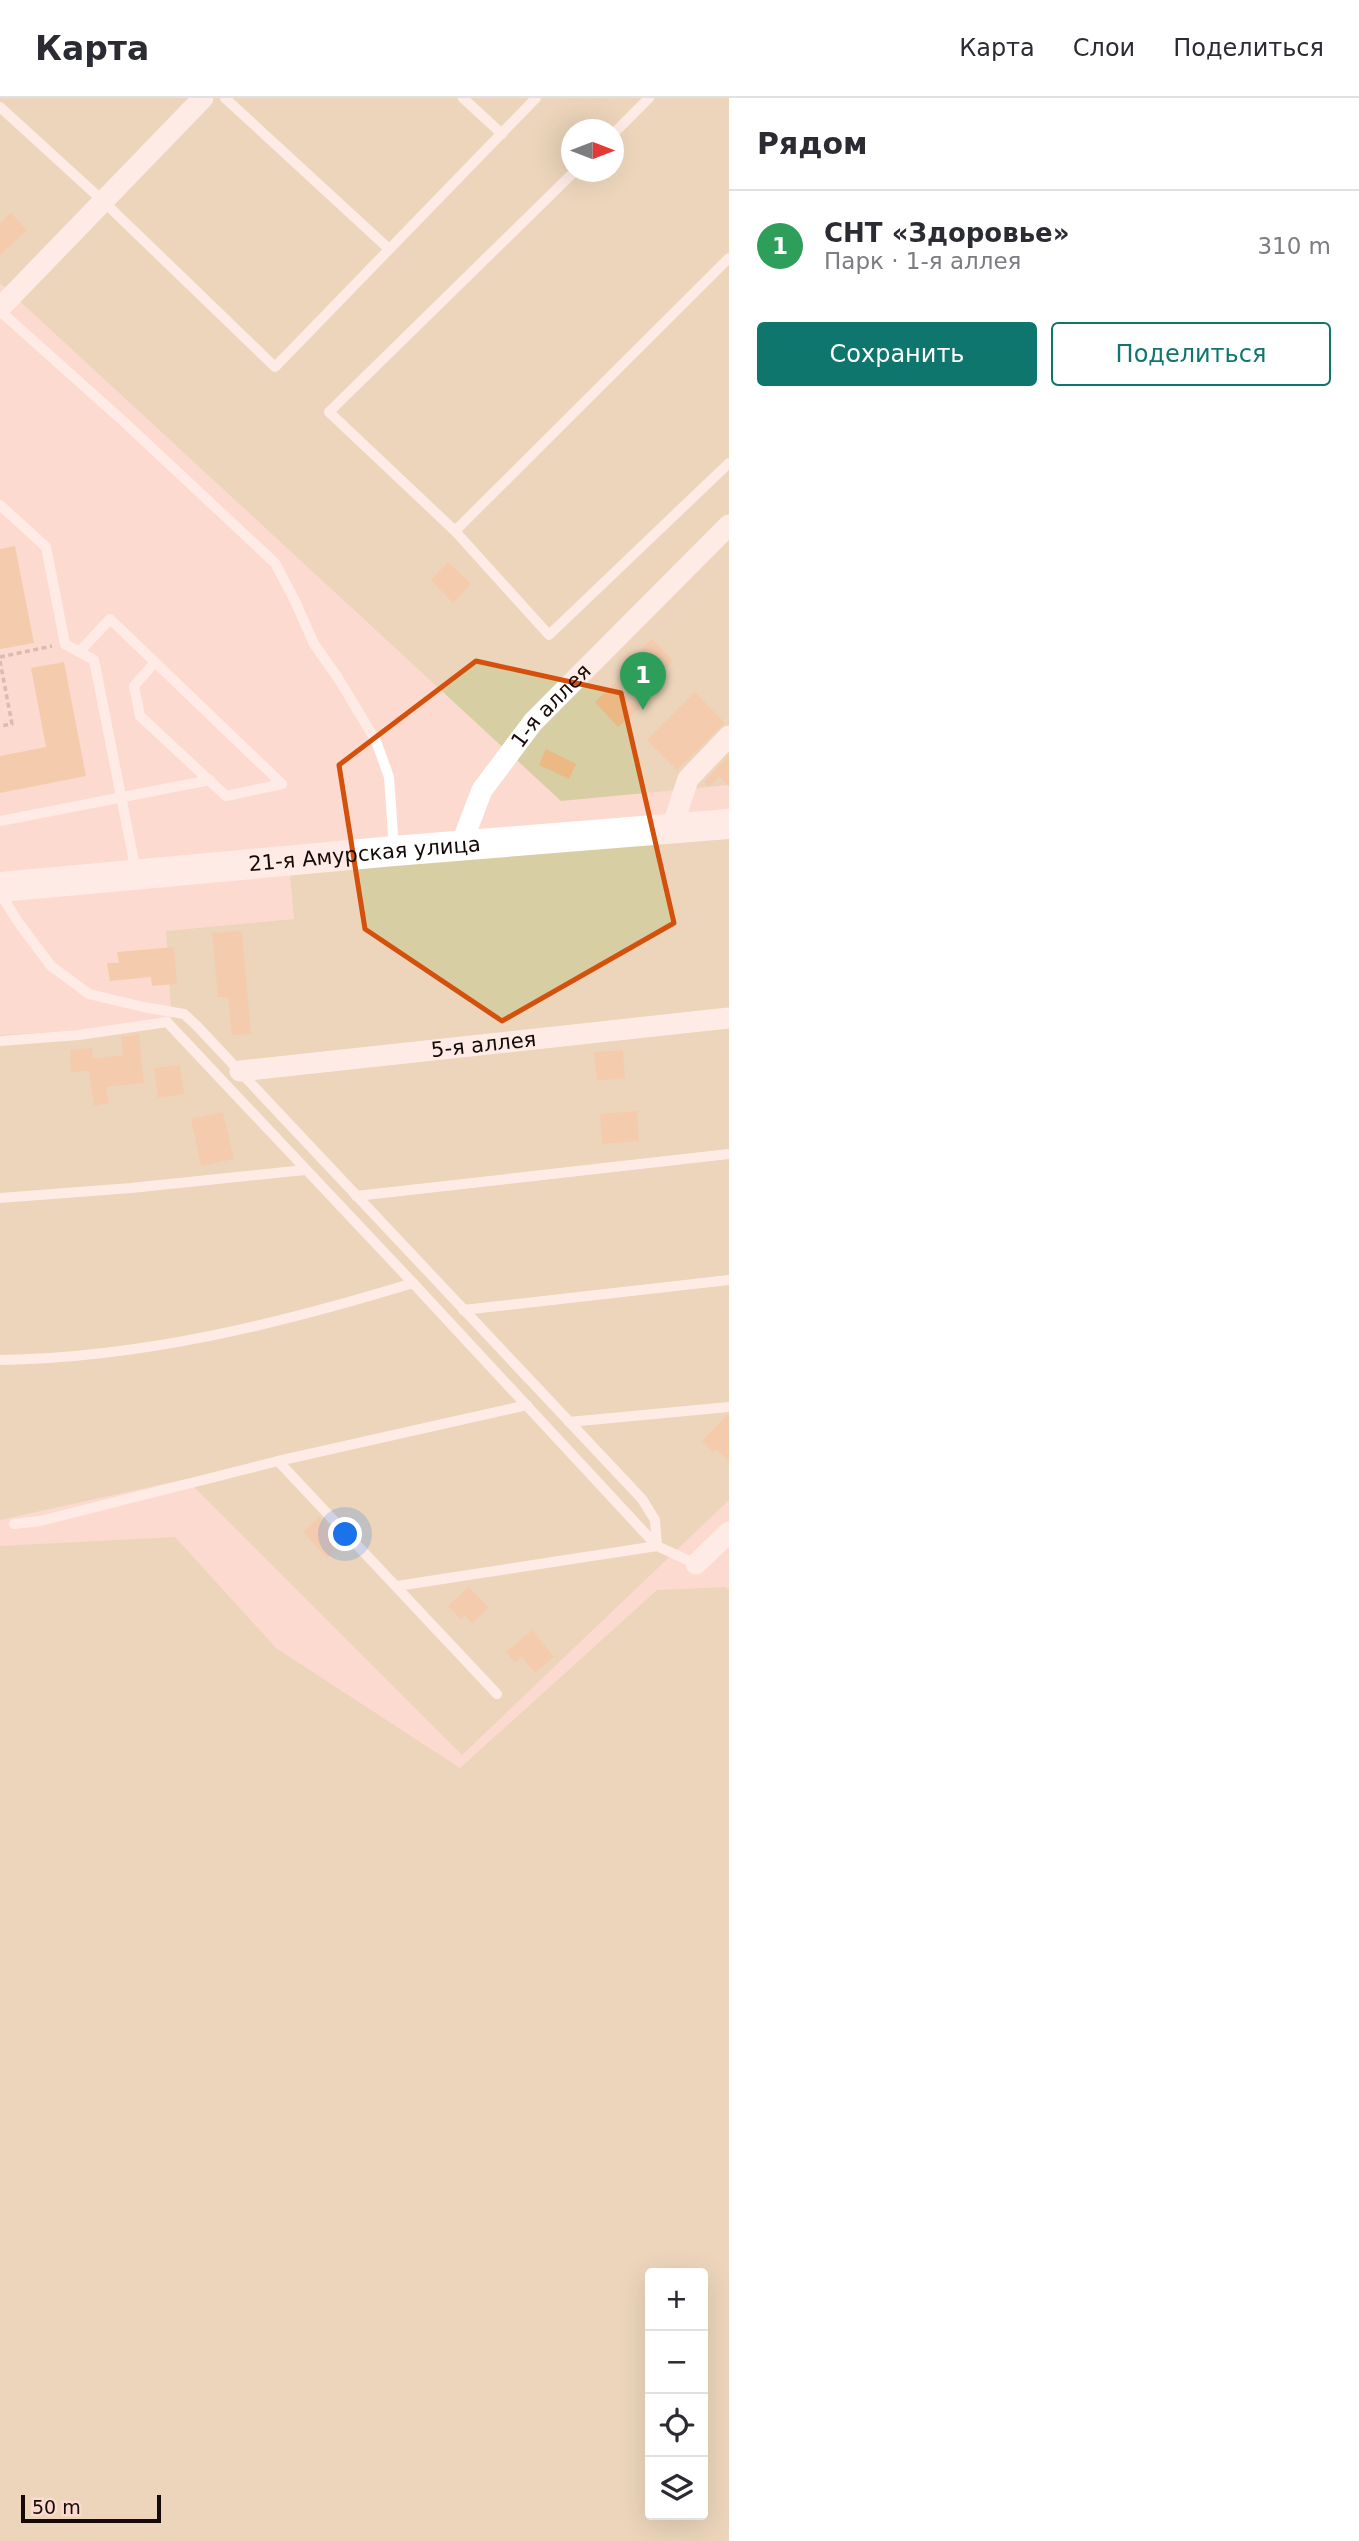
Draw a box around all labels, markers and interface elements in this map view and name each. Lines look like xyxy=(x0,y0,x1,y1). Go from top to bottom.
text: Карта xyxy=(35,29,149,68)
text: Карта xyxy=(959,34,1035,62)
text: Слои xyxy=(1073,34,1135,62)
text: Поделиться xyxy=(1173,34,1324,62)
north arrow xyxy=(561,119,624,182)
text: Рядом xyxy=(757,126,868,161)
text: СНТ «Здоровье» xyxy=(824,218,1070,248)
text: 1 xyxy=(772,233,788,259)
text: 310 m xyxy=(1257,233,1331,259)
text: Парк · 1-я аллея xyxy=(824,248,1021,274)
button: Сохранить xyxy=(757,322,1037,386)
button: Поделиться xyxy=(1051,322,1331,386)
pin: 1 xyxy=(620,652,666,710)
street label: 1-я аллея xyxy=(506,659,596,752)
street label: 21-я Амурская улица xyxy=(247,832,481,876)
street label: 5-я аллея xyxy=(430,1027,537,1062)
your location xyxy=(328,1517,362,1551)
map controls xyxy=(645,2268,708,2520)
button: + xyxy=(645,2268,708,2331)
button: − xyxy=(645,2331,708,2394)
button: locate xyxy=(645,2394,708,2457)
button: layers xyxy=(645,2457,708,2520)
scale bar xyxy=(21,2492,161,2524)
text: 50 m xyxy=(32,2496,81,2518)

